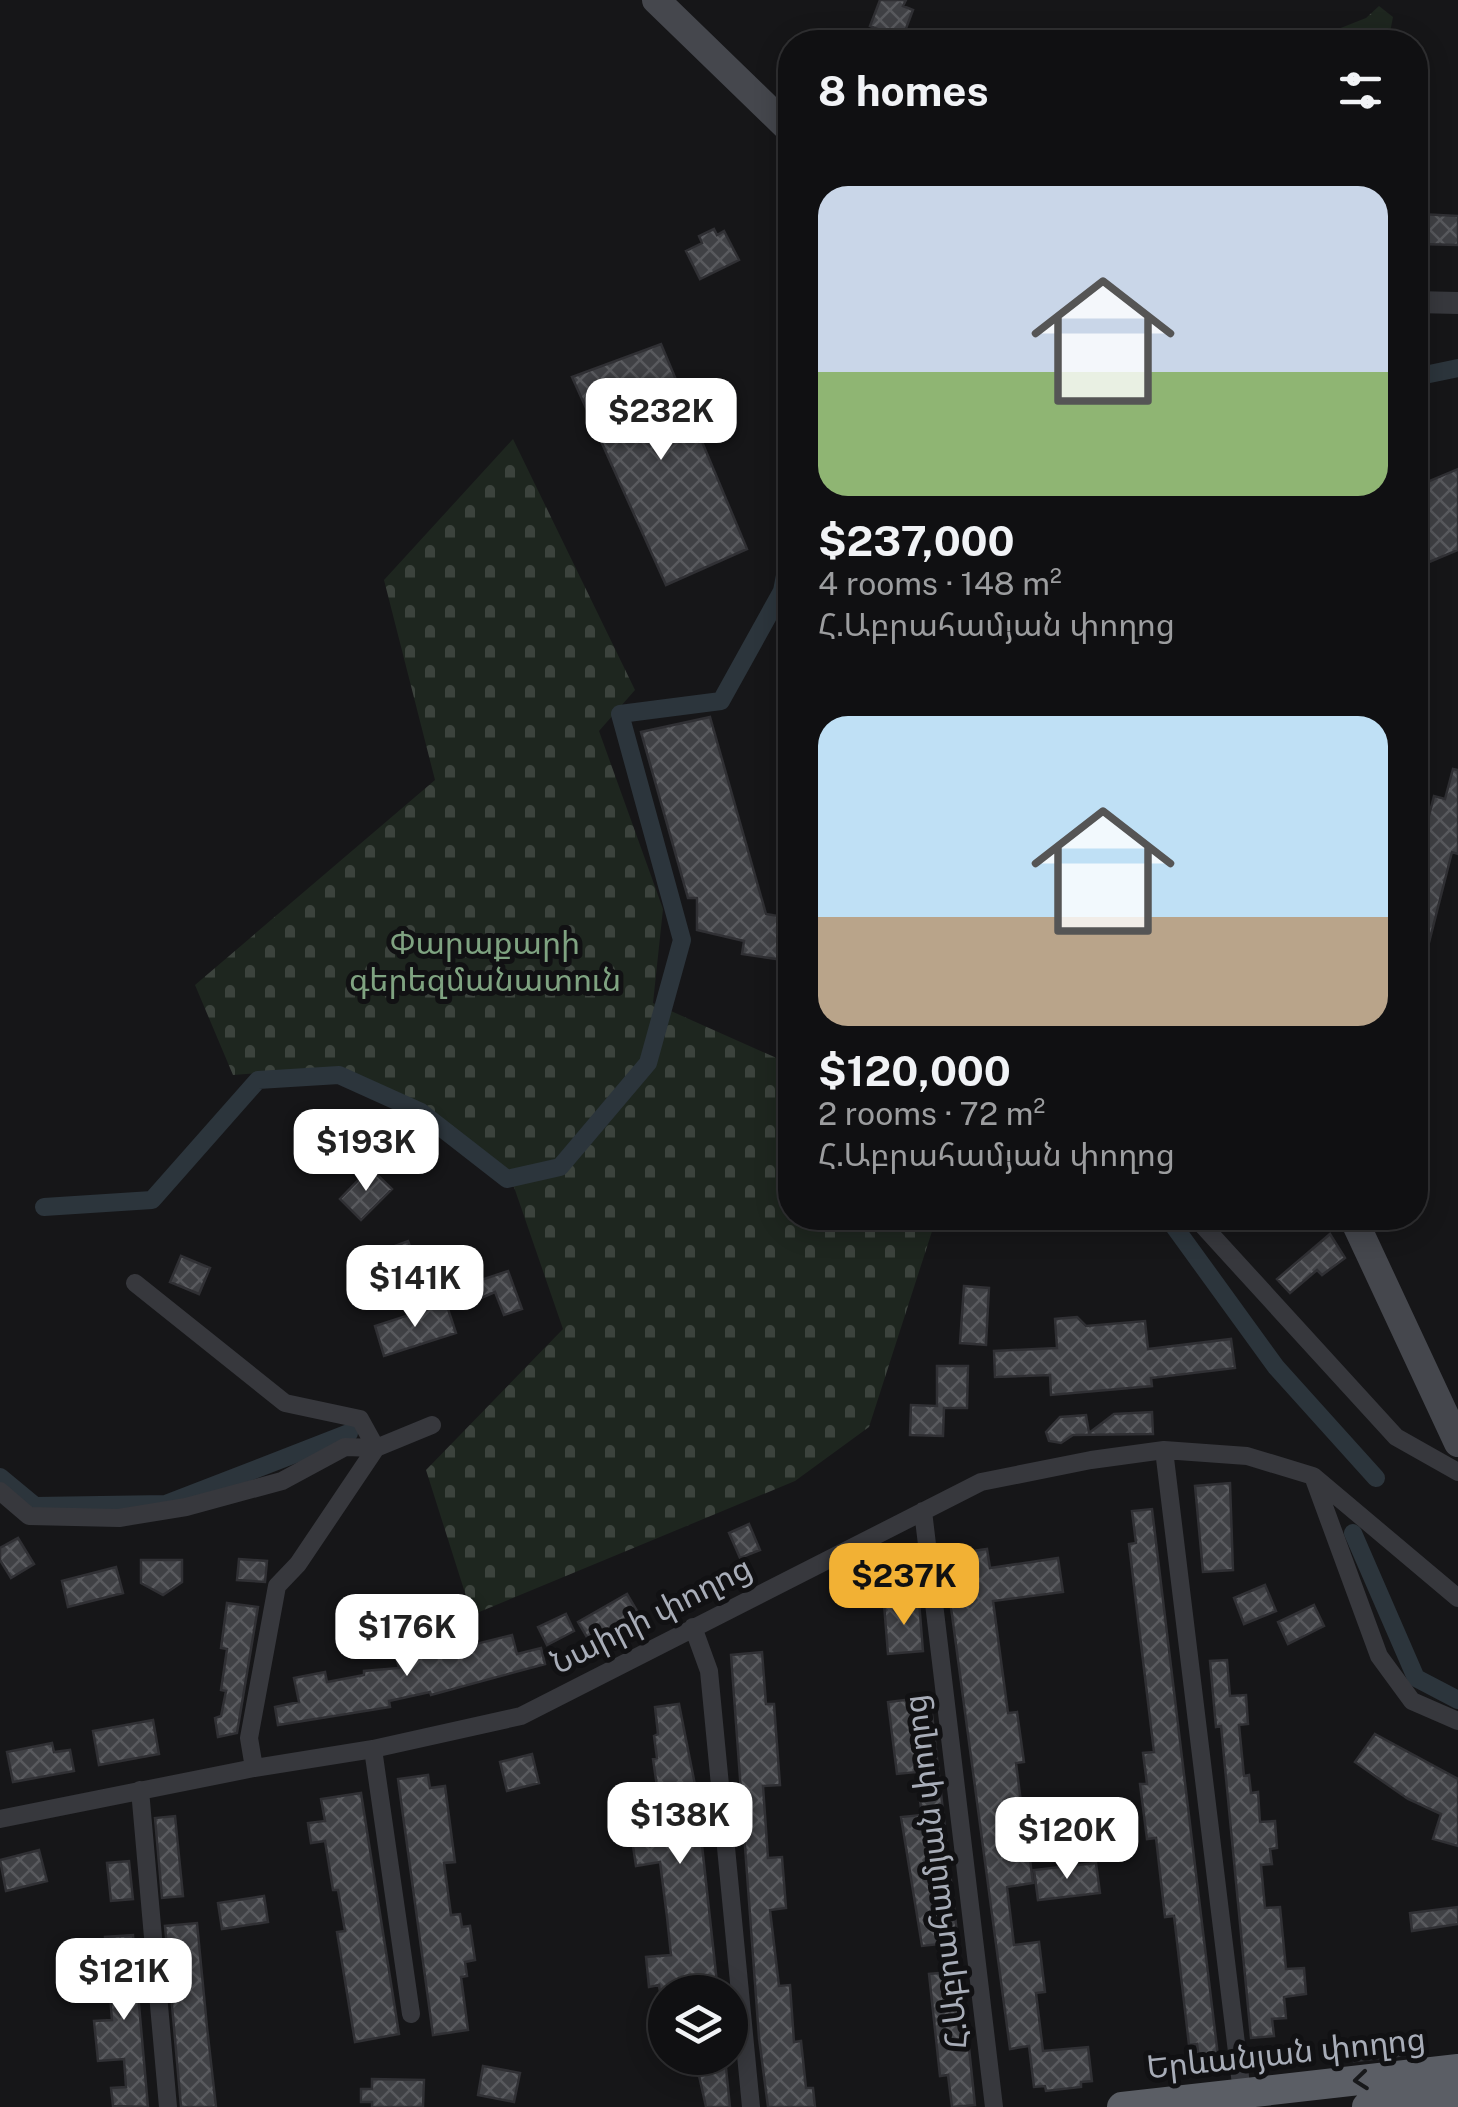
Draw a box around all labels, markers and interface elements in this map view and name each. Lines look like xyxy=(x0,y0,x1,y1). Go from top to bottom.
icon: filters xyxy=(1333,63,1388,118)
text: 8 homes xyxy=(818,66,989,115)
icon: home xyxy=(1013,251,1193,431)
pin: $232K xyxy=(591,378,731,463)
text: $232K xyxy=(608,392,714,429)
text: $237,000 xyxy=(818,516,1015,565)
text: 4 rooms · 148 m² xyxy=(818,565,1062,602)
text: Հ.Աբրահամյան փողոց xyxy=(818,606,1175,643)
icon: home xyxy=(1013,781,1193,961)
park label: Փարաքարի գերեզմանատուն xyxy=(349,924,621,999)
text: $120,000 xyxy=(818,1046,1011,1095)
text: 2 rooms · 72 m² xyxy=(818,1095,1045,1132)
pin: $193K xyxy=(296,1109,436,1194)
text: $193K xyxy=(316,1123,416,1160)
text: Հ.Աբրահամյան փողոց xyxy=(818,1136,1175,1173)
pin: $141K xyxy=(345,1245,485,1330)
text: $141K xyxy=(368,1259,462,1296)
pin: $237K xyxy=(834,1543,974,1628)
street label: Նաիրի փողոց xyxy=(544,1548,758,1682)
text: $237K xyxy=(851,1557,957,1594)
pin: $176K xyxy=(337,1594,477,1679)
text: $176K xyxy=(357,1608,457,1645)
street label: Հ.Աբրահամյան փողոց xyxy=(895,1693,977,2051)
pin: $138K xyxy=(610,1782,750,1867)
text: $138K xyxy=(629,1796,731,1833)
pin: $120K xyxy=(997,1797,1137,1882)
text: $120K xyxy=(1017,1811,1117,1848)
pin: $121K xyxy=(54,1938,194,2023)
text: $121K xyxy=(78,1952,170,1989)
map controls xyxy=(648,1975,748,2075)
button: layers xyxy=(648,1975,748,2075)
street label: Երևանյան փողոց xyxy=(1145,2019,1427,2087)
one-way arrow xyxy=(1353,2069,1369,2090)

